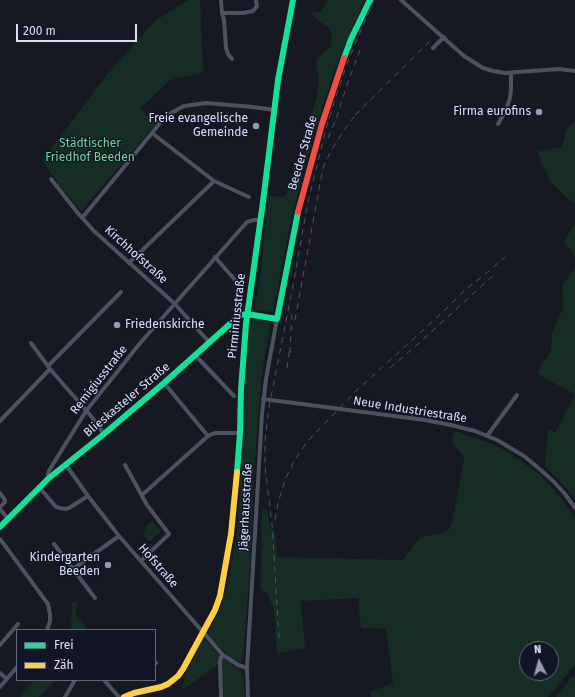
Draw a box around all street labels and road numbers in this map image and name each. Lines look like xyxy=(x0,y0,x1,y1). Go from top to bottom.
street label: Beeder Straße xyxy=(285,114,321,192)
street label: Kirchhofstraße xyxy=(102,223,170,287)
street label: Pirminiusstraße xyxy=(225,273,249,359)
street label: Remigiusstraße xyxy=(68,343,130,417)
street label: Blieskasteler Straße xyxy=(81,360,173,440)
street label: Neue Industriestraße xyxy=(352,394,468,426)
street label: Jägerhausstraße xyxy=(237,463,255,551)
street label: Hofstraße xyxy=(135,541,181,591)

